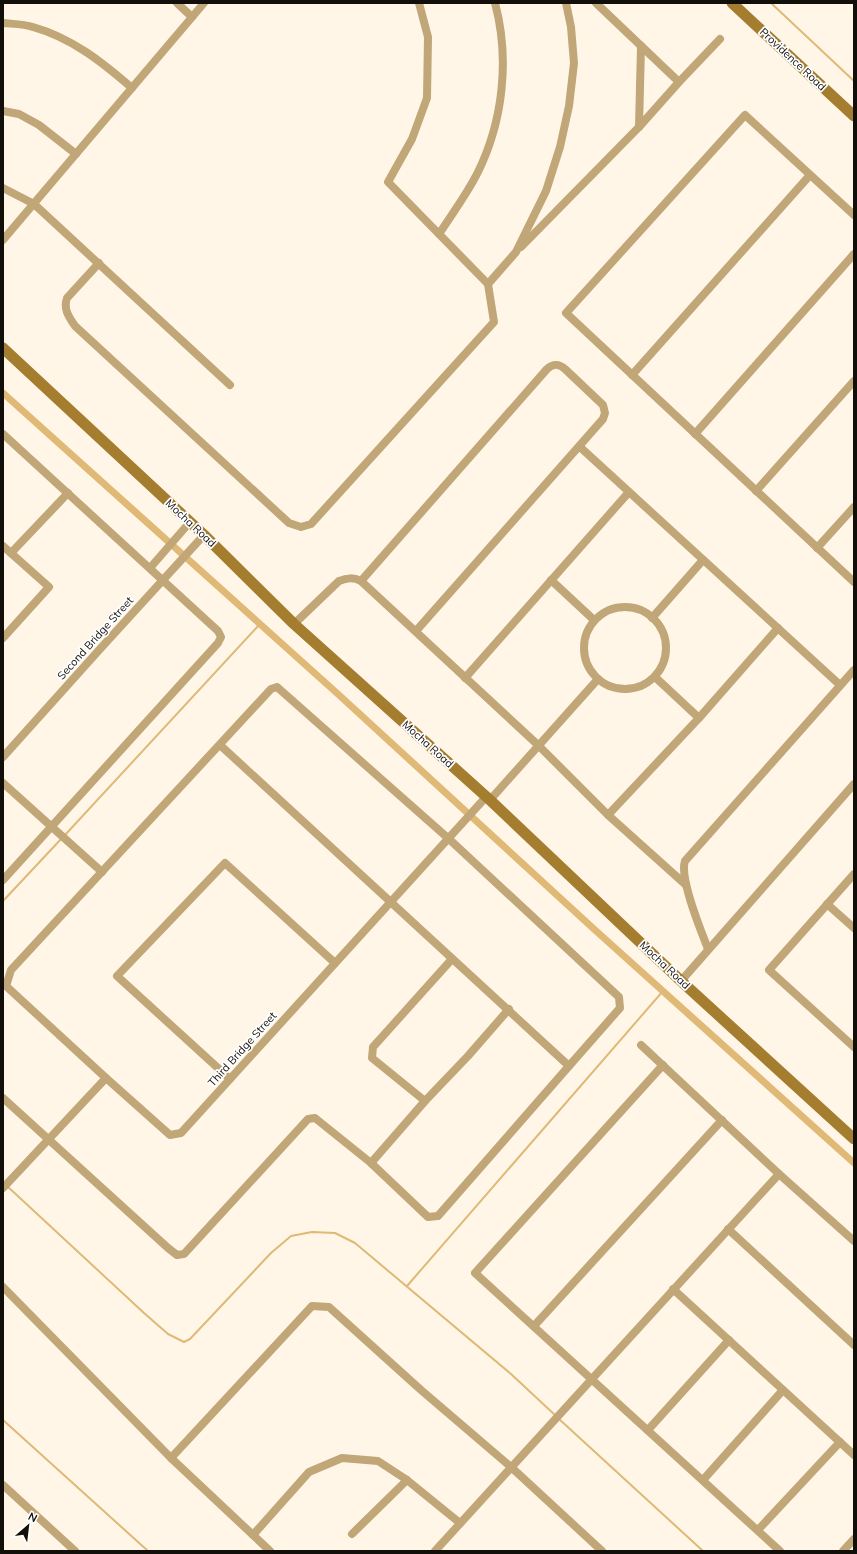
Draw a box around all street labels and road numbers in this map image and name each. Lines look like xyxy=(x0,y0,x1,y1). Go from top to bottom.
street label: Providence Road xyxy=(757,25,829,93)
street label: Mocha Road xyxy=(163,496,219,550)
street label: Second Bridge Street xyxy=(54,593,136,682)
street label: Mocha Road xyxy=(400,717,456,771)
street label: Mocha Road xyxy=(637,938,693,992)
street label: Third Bridge Street xyxy=(205,1009,279,1089)

